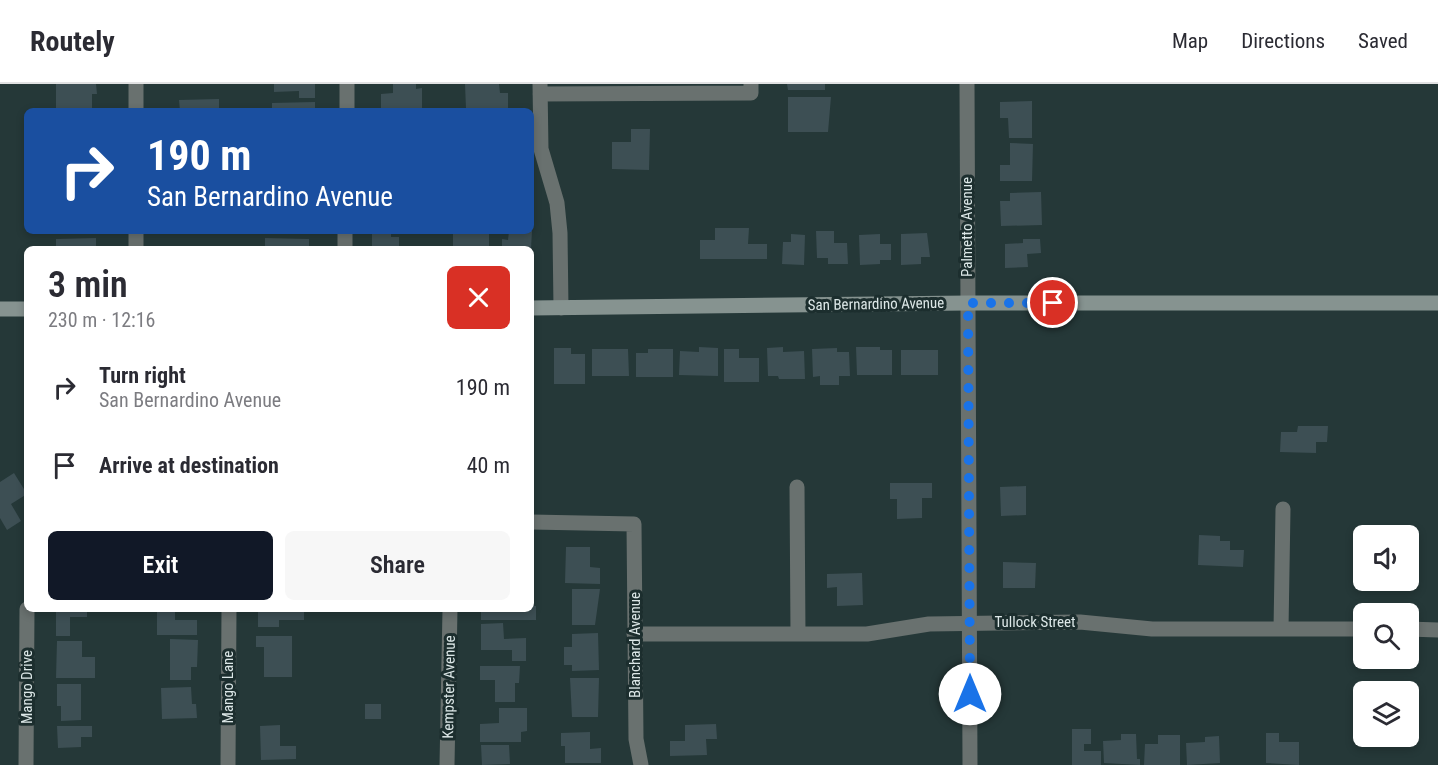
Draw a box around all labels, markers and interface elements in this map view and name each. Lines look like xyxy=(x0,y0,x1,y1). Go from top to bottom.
text: Routely xyxy=(30,25,115,58)
text: Map xyxy=(1172,29,1208,53)
text: Directions xyxy=(1241,29,1325,53)
text: Saved xyxy=(1358,29,1408,53)
text: 190 m xyxy=(147,131,252,180)
icon: right xyxy=(48,132,126,210)
street label: Palmetto Avenue xyxy=(958,177,976,277)
text: San Bernardino Avenue xyxy=(147,181,393,213)
text: 3 min xyxy=(48,264,128,306)
button: close xyxy=(447,266,510,329)
pin xyxy=(1027,277,1078,328)
icon: arrive xyxy=(1036,286,1069,319)
street label: San Bernardino Avenue xyxy=(808,294,944,314)
text: 230 m · 12:16 xyxy=(48,308,155,332)
text: Turn right xyxy=(99,363,186,388)
icon: right xyxy=(48,371,81,404)
text: 190 m xyxy=(456,375,510,400)
text: San Bernardino Avenue xyxy=(99,388,281,412)
icon: arrive xyxy=(48,449,81,482)
text: Arrive at destination xyxy=(99,453,279,478)
text: 40 m xyxy=(467,453,510,478)
map controls xyxy=(1353,525,1419,747)
button: sound xyxy=(1353,525,1419,591)
button: Exit xyxy=(48,531,273,600)
button: Share xyxy=(285,531,510,600)
street label: Blanchard Avenue xyxy=(626,592,644,698)
button: search xyxy=(1353,603,1419,669)
street label: Tullock Street xyxy=(994,613,1076,631)
street label: Kempster Avenue xyxy=(439,635,459,739)
street label: Mango Drive xyxy=(18,650,36,724)
street label: Mango Lane xyxy=(219,651,237,723)
position arrow xyxy=(938,662,1002,726)
button: layers xyxy=(1353,681,1419,747)

